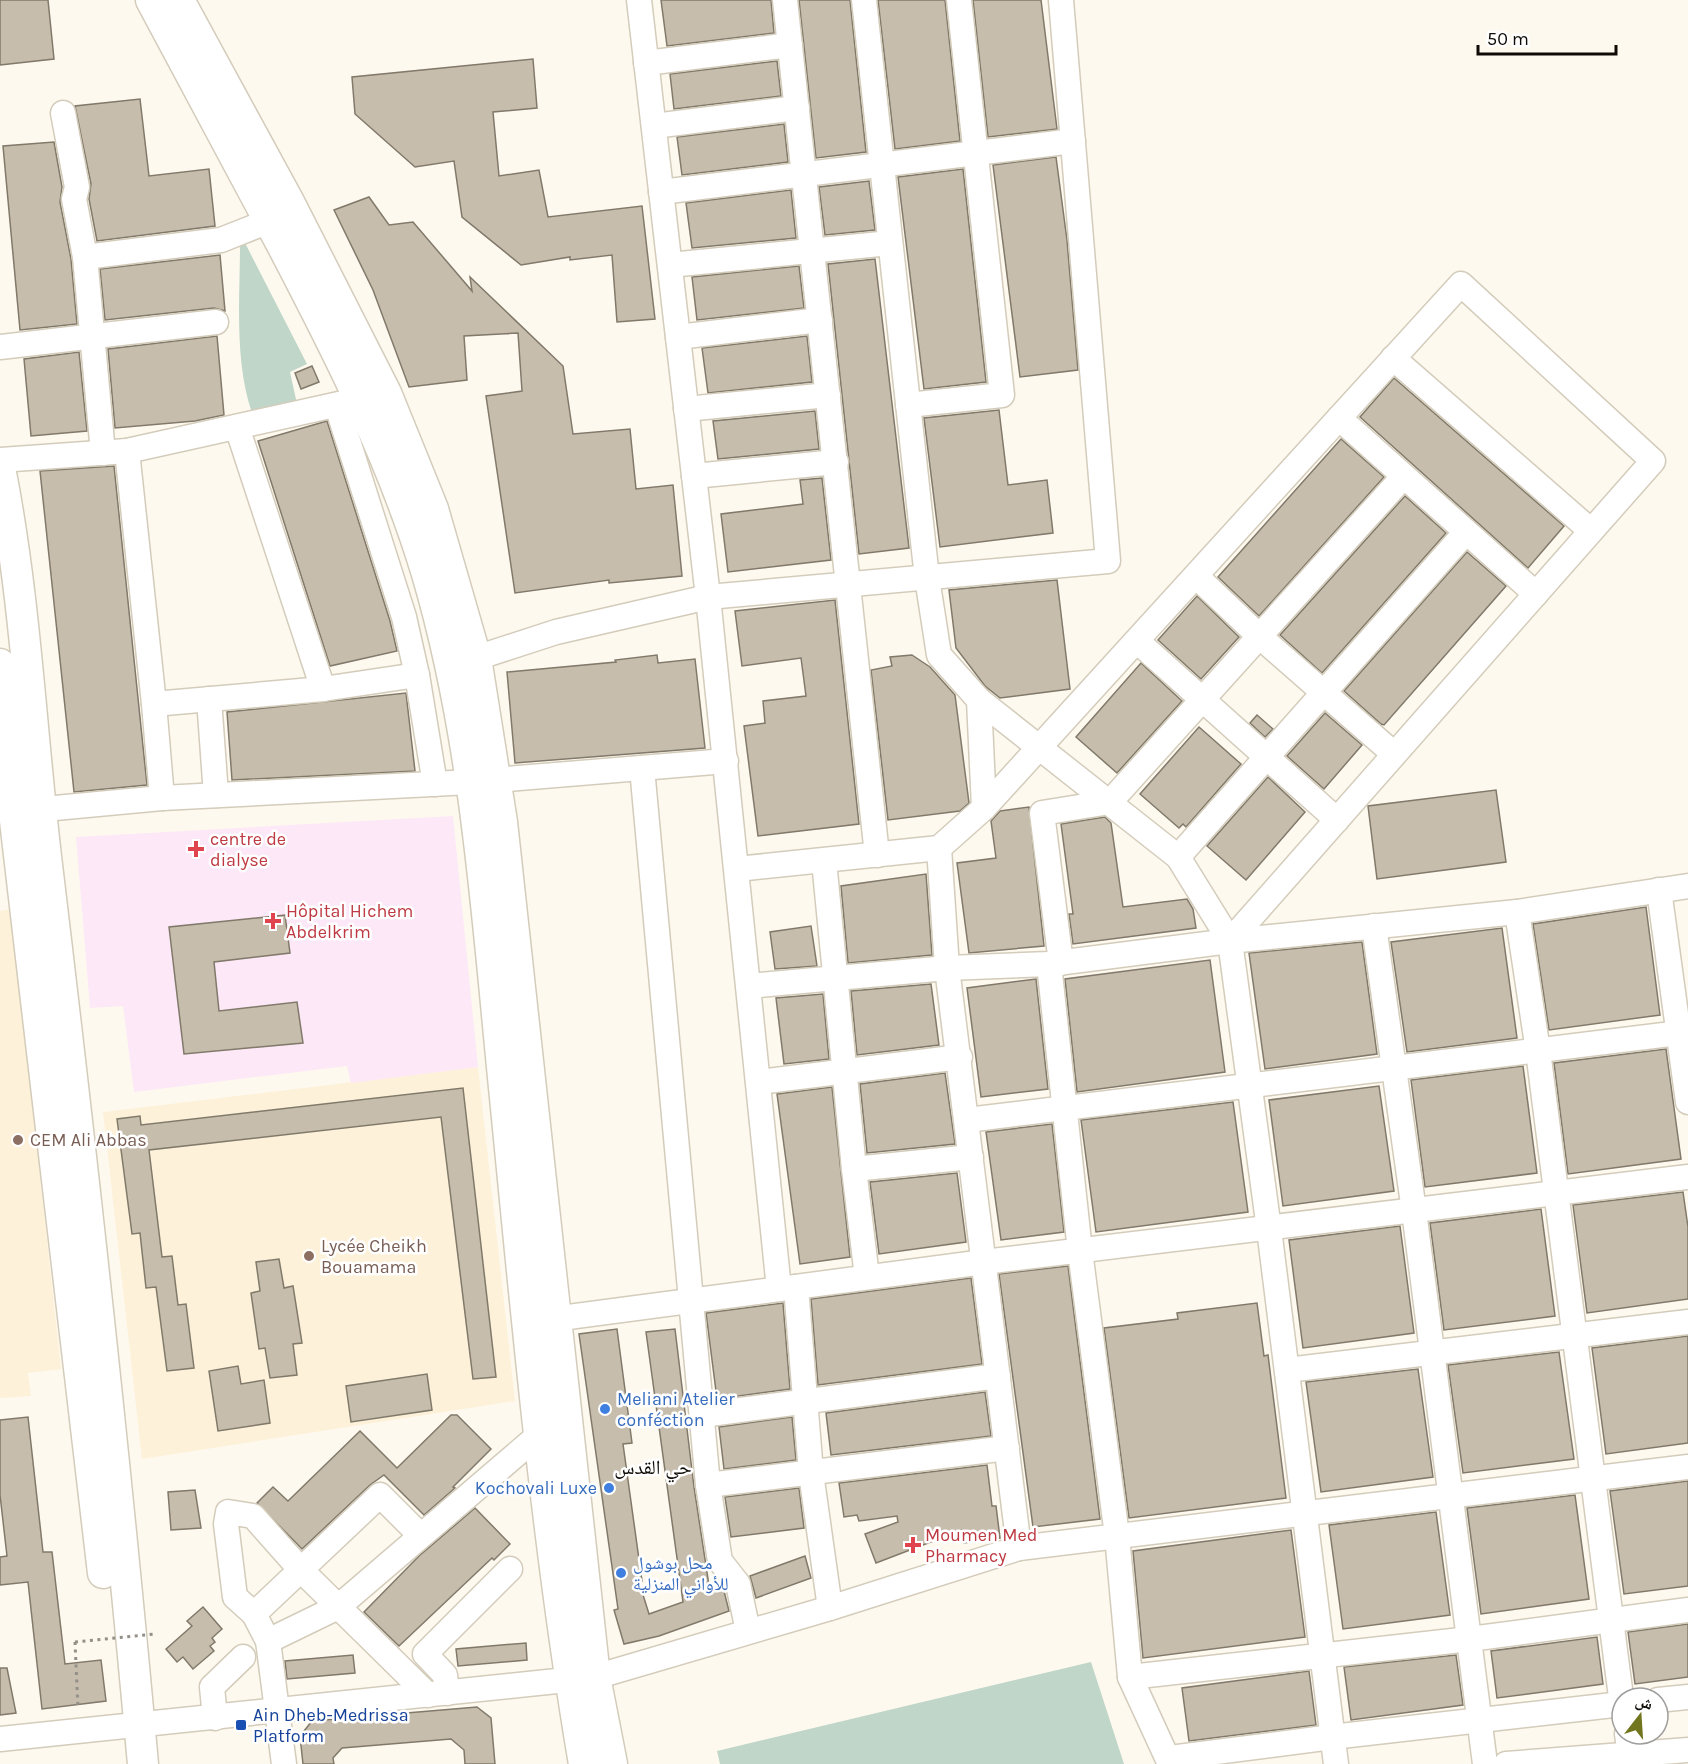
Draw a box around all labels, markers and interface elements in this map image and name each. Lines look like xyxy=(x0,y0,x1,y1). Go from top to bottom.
scale bar xyxy=(1478,18,1616,56)
text: 50 m xyxy=(1487,28,1529,50)
place label: centre de dialyse xyxy=(210,828,286,871)
marker: centre de dialyse xyxy=(187,840,205,858)
place label: Hôpital Hichem Abdelkrim xyxy=(286,900,413,943)
marker: Hôpital Hichem Abdelkrim xyxy=(264,912,282,930)
place label: CEM Ali Abbas xyxy=(30,1129,147,1151)
marker: CEM Ali Abbas xyxy=(11,1133,25,1147)
place label: Lycée Cheikh Bouamama xyxy=(321,1235,427,1278)
marker: Lycée Cheikh Bouamama xyxy=(302,1249,316,1263)
place label: Meliani Atelier conféction xyxy=(617,1388,735,1431)
marker: Meliani Atelier conféction xyxy=(598,1402,612,1416)
district label: حي القدس xyxy=(614,1456,692,1483)
place label: Kochovali Luxe xyxy=(475,1477,597,1499)
marker: Kochovali Luxe xyxy=(602,1481,616,1495)
place label: Moumen Med Pharmacy xyxy=(925,1524,1037,1567)
marker: Moumen Med Pharmacy xyxy=(906,1538,920,1552)
place label: محل بوشول للأواني المنزلية xyxy=(633,1552,729,1599)
marker: محل بوشول للأواني المنزلية xyxy=(614,1566,628,1580)
north arrow xyxy=(1610,1686,1670,1746)
text: ش xyxy=(1633,1691,1655,1714)
place label: Ain Dheb-Medrissa Platform xyxy=(253,1704,409,1747)
marker: Ain Dheb-Medrissa Platform xyxy=(234,1718,248,1732)

